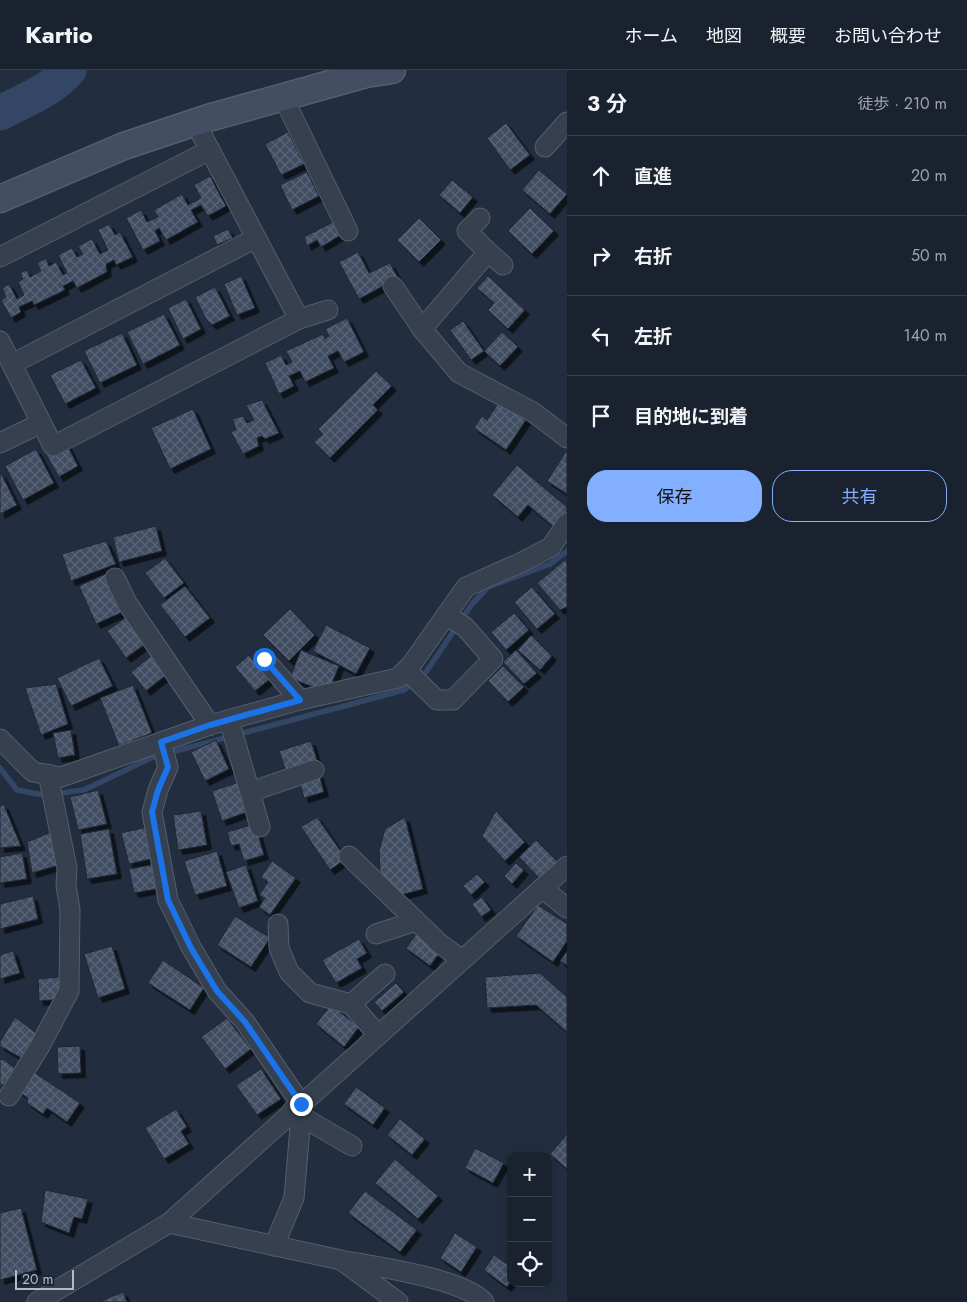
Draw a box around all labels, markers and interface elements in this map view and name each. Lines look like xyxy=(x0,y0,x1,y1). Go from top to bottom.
text: Kartio xyxy=(25,17,93,52)
text: ホーム xyxy=(625,23,678,49)
text: 地図 xyxy=(706,23,742,49)
text: 概要 xyxy=(770,23,806,49)
text: お問い合わせ xyxy=(834,23,942,49)
text: 3 分 xyxy=(587,89,627,119)
text: 徒歩 · 210 m xyxy=(857,92,947,115)
icon: ahead xyxy=(587,162,615,190)
text: 直進 xyxy=(634,163,672,190)
text: 20 m xyxy=(911,164,947,187)
icon: right xyxy=(587,242,615,270)
text: 右折 xyxy=(634,243,672,270)
text: 50 m xyxy=(911,244,947,267)
icon: left xyxy=(587,322,615,350)
text: 左折 xyxy=(634,323,672,350)
text: 140 m xyxy=(904,324,947,347)
icon: arrive xyxy=(587,402,615,430)
text: 目的地に到着 xyxy=(634,403,748,430)
button: 保存 xyxy=(587,470,762,522)
button: 共有 xyxy=(772,470,947,522)
route start xyxy=(253,648,276,671)
route end xyxy=(290,1093,313,1116)
map controls xyxy=(507,1152,552,1287)
button: + xyxy=(507,1152,552,1197)
button: − xyxy=(507,1197,552,1242)
button: locate xyxy=(507,1242,552,1287)
scale bar xyxy=(15,1267,74,1290)
text: 20 m xyxy=(22,1269,54,1289)

